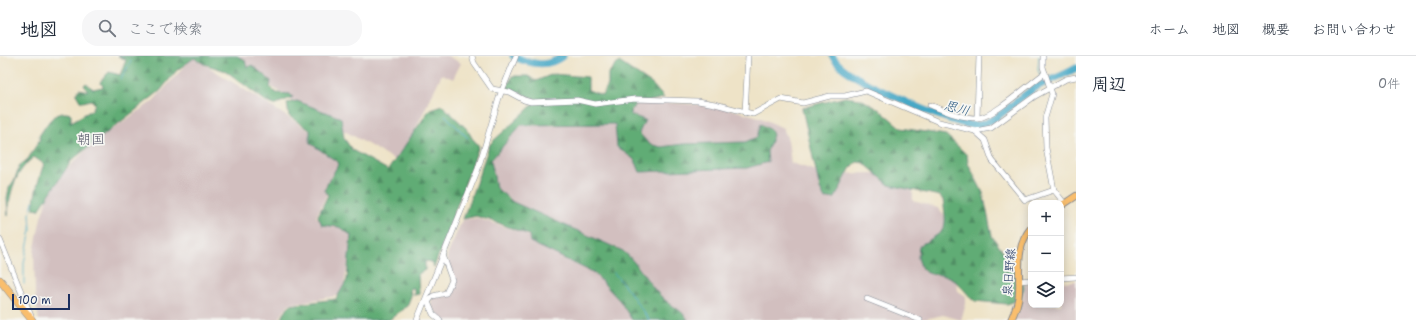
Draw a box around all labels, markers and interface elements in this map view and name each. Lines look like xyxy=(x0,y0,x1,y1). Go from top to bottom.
search box xyxy=(82,10,362,46)
text: 地図 xyxy=(20,17,58,42)
icon: search xyxy=(96,17,118,39)
text: ここで検索 xyxy=(128,19,203,39)
text: ホーム xyxy=(1149,20,1190,38)
text: 地図 xyxy=(1212,20,1240,38)
text: 概要 xyxy=(1262,20,1290,38)
text: お問い合わせ xyxy=(1312,20,1396,38)
text: 周辺 xyxy=(1092,73,1126,95)
text: 0件 xyxy=(1378,75,1400,92)
water label: 思川 xyxy=(942,96,972,120)
district label: 朝国 xyxy=(77,130,105,148)
map controls xyxy=(1028,200,1064,308)
button: + xyxy=(1028,200,1064,236)
button: − xyxy=(1028,236,1064,272)
street label: 泉日野線 xyxy=(999,247,1019,297)
button: layers xyxy=(1028,272,1064,308)
scale bar xyxy=(12,292,70,311)
text: 100 m xyxy=(18,293,51,308)

